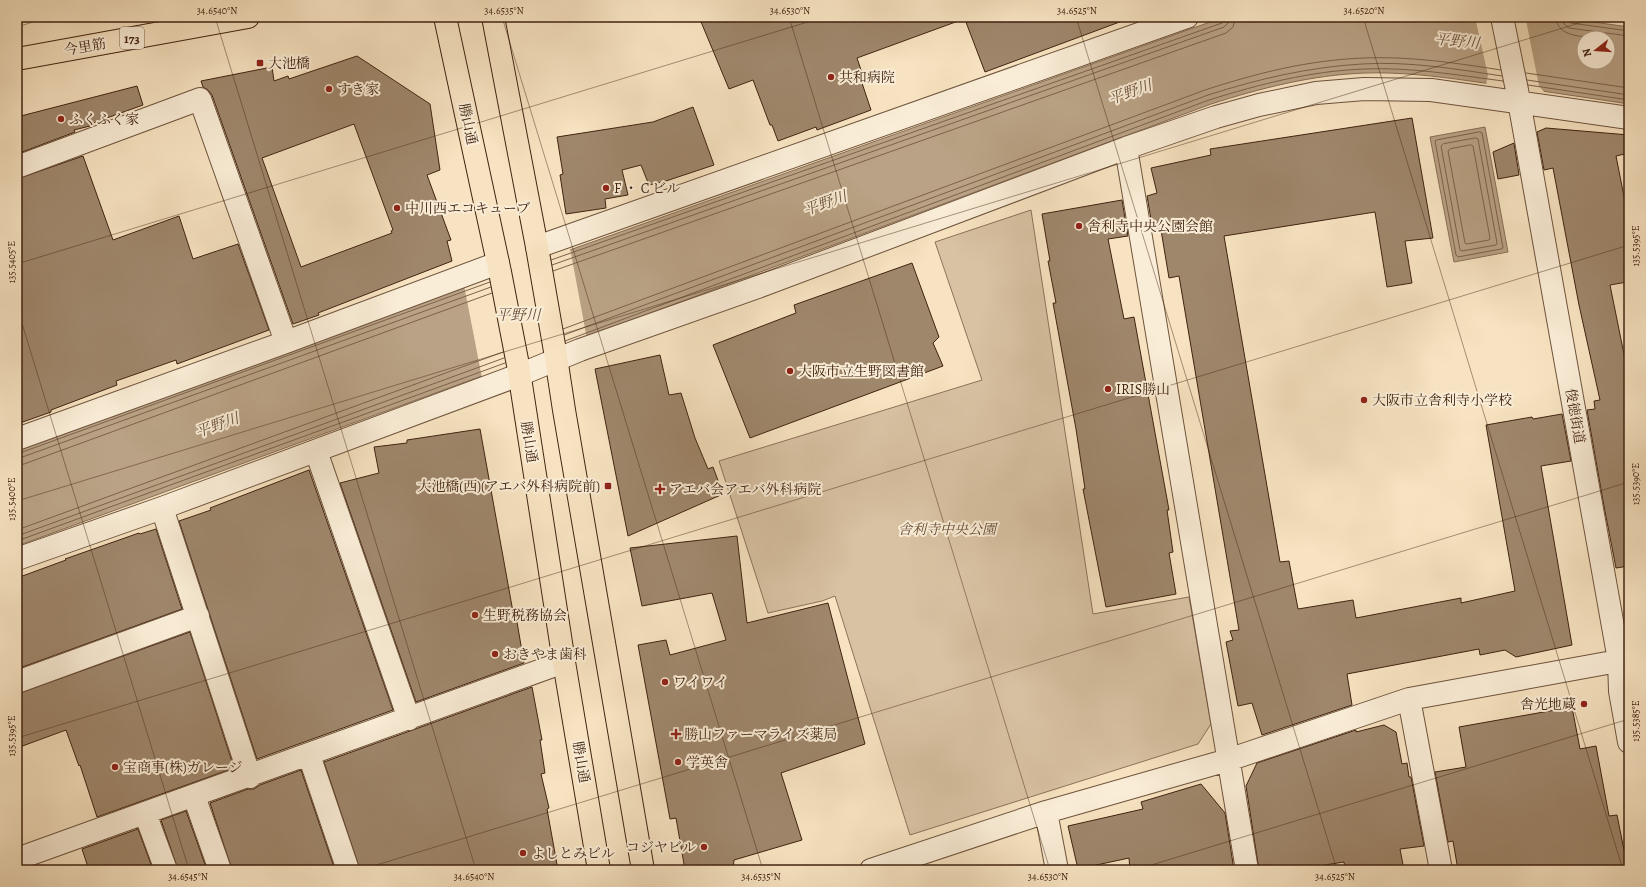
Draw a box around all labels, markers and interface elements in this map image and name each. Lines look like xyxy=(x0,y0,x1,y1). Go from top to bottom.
text: 34.6540°N xyxy=(197,4,237,17)
text: 34.6535°N xyxy=(484,4,524,17)
text: 34.6530°N xyxy=(770,4,810,17)
text: 34.6525°N xyxy=(1057,4,1097,17)
text: 34.6520°N xyxy=(1344,4,1384,17)
road number: 173 xyxy=(120,27,144,49)
water label: 平野川 xyxy=(1434,29,1482,54)
north arrow xyxy=(1576,30,1616,70)
street label: 今里筋 xyxy=(63,34,107,60)
text: N xyxy=(1579,47,1595,59)
place label: 大池橋 xyxy=(268,54,310,73)
marker: 大池橋 xyxy=(255,58,265,68)
place label: 共和病院 xyxy=(839,68,895,87)
marker: 共和病院 xyxy=(826,72,836,82)
water label: 平野川 xyxy=(1105,74,1156,109)
place label: すき家 xyxy=(337,80,379,99)
marker: すき家 xyxy=(324,84,334,94)
street label: 勝山通 xyxy=(454,101,482,147)
place label: ふくふく家 xyxy=(69,110,139,129)
marker: ふくふく家 xyxy=(56,114,66,124)
place label: F ・ C ビル xyxy=(614,179,680,198)
marker: F ・ C ビル xyxy=(601,183,611,193)
water label: 平野川 xyxy=(800,185,851,220)
place label: 中川西エコキューブ xyxy=(405,199,530,218)
marker: 中川西エコキューブ xyxy=(392,203,402,213)
place label: 舎利寺中央公園会館 xyxy=(1087,217,1213,236)
marker: 舎利寺中央公園会館 xyxy=(1074,221,1084,231)
text: 135.5395°E xyxy=(1629,225,1642,267)
text: 135.5405°E xyxy=(5,241,18,283)
water label: 平野川 xyxy=(495,305,542,325)
place label: 大阪市立生野図書館 xyxy=(798,362,924,381)
marker: 大阪市立生野図書館 xyxy=(785,366,795,376)
place label: IRIS勝山 xyxy=(1116,380,1170,399)
marker: IRIS勝山 xyxy=(1103,384,1113,394)
street label: 俊徳街道 xyxy=(1561,387,1589,445)
place label: 大阪市立舎利寺小学校 xyxy=(1372,391,1512,410)
marker: 大阪市立舎利寺小学校 xyxy=(1359,395,1369,405)
water label: 平野川 xyxy=(192,407,243,442)
street label: 勝山通 xyxy=(516,420,542,464)
text: 135.5390°E xyxy=(1629,463,1642,505)
text: 135.5400°E xyxy=(5,477,18,521)
place label: 大池橋(西)(アエバ外科病院前) xyxy=(417,477,600,496)
place label: アエバ会アエバ外科病院 xyxy=(669,480,822,499)
marker: 大池橋(西)(アエバ外科病院前) xyxy=(603,481,613,491)
marker: アエバ会アエバ外科病院 xyxy=(654,483,666,495)
park label: 舎利寺中央公園 xyxy=(898,520,998,539)
place label: 生野税務協会 xyxy=(483,606,567,625)
marker: 生野税務協会 xyxy=(470,610,480,620)
place label: おきやま歯科 xyxy=(503,645,587,664)
marker: おきやま歯科 xyxy=(490,649,500,659)
place label: ワイワイ xyxy=(673,673,728,692)
marker: ワイワイ xyxy=(660,677,670,687)
place label: 舎光地蔵 xyxy=(1520,695,1576,714)
marker: 舎光地蔵 xyxy=(1579,699,1589,709)
text: 135.5385°E xyxy=(1629,700,1642,742)
text: 135.5395°E xyxy=(5,715,18,757)
place label: 勝山ファーマライズ薬局 xyxy=(684,725,837,744)
marker: 勝山ファーマライズ薬局 xyxy=(671,729,681,739)
street label: 勝山通 xyxy=(568,740,594,784)
place label: 学英舎 xyxy=(686,753,728,772)
marker: 学英舎 xyxy=(673,757,683,767)
place label: 宝商事(株)ガレージ xyxy=(123,758,242,777)
marker: 宝商事(株)ガレージ xyxy=(110,762,120,772)
place label: コジヤビル xyxy=(626,838,696,857)
marker: コジヤビル xyxy=(699,842,709,852)
place label: よしとみビル xyxy=(531,844,615,863)
marker: よしとみビル xyxy=(518,848,528,858)
text: 34.6545°N xyxy=(168,870,208,883)
text: 34.6540°N xyxy=(454,870,494,883)
text: 34.6535°N xyxy=(741,870,781,883)
text: 34.6530°N xyxy=(1028,870,1068,883)
text: 34.6525°N xyxy=(1315,870,1355,883)

